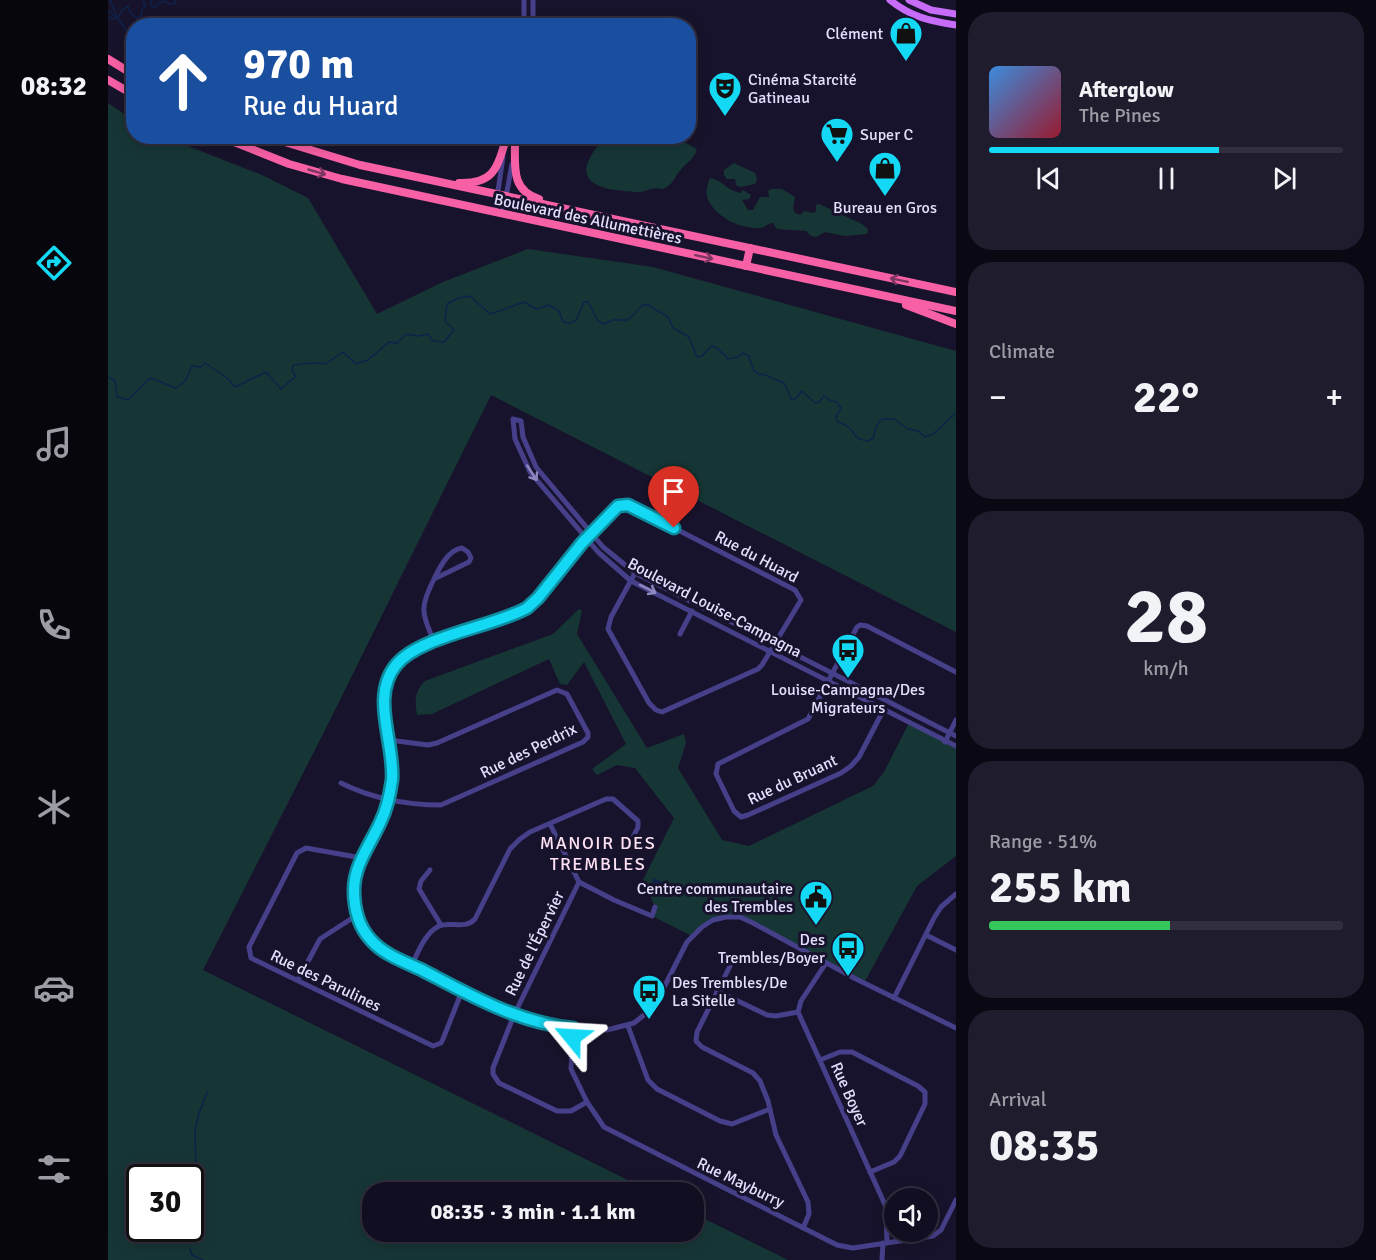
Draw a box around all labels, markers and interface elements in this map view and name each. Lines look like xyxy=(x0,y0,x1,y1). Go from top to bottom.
shop icon: Clément xyxy=(888,15,924,62)
place label: Clément xyxy=(826,24,883,44)
text: 970 m xyxy=(243,39,354,90)
icon: ahead xyxy=(144,42,222,120)
text: 08:32 xyxy=(21,70,87,103)
theatre icon: Cinéma Starcité Gatineau xyxy=(707,70,743,117)
place label: Cinéma Starcité Gatineau xyxy=(748,70,857,108)
text: Afterglow xyxy=(1079,76,1174,103)
text: Rue du Huard xyxy=(243,90,398,123)
text: The Pines xyxy=(1079,103,1161,128)
supermarket icon: Super C xyxy=(819,116,855,163)
place label: Super C xyxy=(860,125,914,145)
shop icon: Bureau en Gros xyxy=(867,150,903,197)
icon: previous xyxy=(1032,162,1065,195)
icon: pause xyxy=(1150,162,1183,195)
icon: next xyxy=(1268,162,1301,195)
one-way arrow xyxy=(307,167,326,178)
street label: Boulevard des Allumettières xyxy=(492,189,684,249)
place label: Bureau en Gros xyxy=(833,198,937,218)
icon: directions xyxy=(33,242,75,284)
one-way arrow xyxy=(694,252,713,263)
one-way arrow xyxy=(890,273,909,285)
text: Climate xyxy=(989,339,1055,364)
text: 22° xyxy=(1133,370,1199,425)
text: − xyxy=(989,377,1007,418)
text: + xyxy=(1325,377,1343,418)
icon: music xyxy=(33,423,75,465)
one-way arrow xyxy=(526,465,538,481)
pin xyxy=(648,466,699,528)
icon: arrive xyxy=(657,475,690,508)
street label: Rue du Huard xyxy=(711,526,802,587)
street label: Boulevard Louise-Campagna xyxy=(624,553,805,662)
text: 28 xyxy=(1124,569,1208,665)
one-way arrow xyxy=(638,584,656,596)
icon: phone xyxy=(33,604,75,646)
bus stop icon: Louise-Campagna/Des Migrateurs xyxy=(830,632,866,679)
text: km/h xyxy=(1143,656,1189,681)
place label: Louise-Campagna/Des Migrateurs xyxy=(771,680,925,718)
street label: Rue des Perdrix xyxy=(477,719,581,783)
street label: Rue du Bruant xyxy=(744,750,841,809)
icon: climate xyxy=(33,786,75,828)
text: Range · 51% xyxy=(989,829,1097,854)
district label: MANOIR DES TREMBLES xyxy=(540,832,656,875)
text: 255 km xyxy=(989,860,1132,915)
place label: Centre communautaire des Trembles xyxy=(637,879,793,917)
public building icon: Centre communautaire des Trembles xyxy=(798,879,834,926)
street label: Rue de l'Épervier xyxy=(501,888,569,999)
place label: Des Trembles/Boyer xyxy=(718,930,825,968)
bus stop icon: Des Trembles/Boyer xyxy=(830,930,866,977)
street label: Rue des Parulines xyxy=(267,945,384,1016)
icon: car xyxy=(33,967,75,1009)
bus stop icon: Des Trembles/De La Sitelle xyxy=(631,973,667,1020)
place label: Des Trembles/De La Sitelle xyxy=(672,973,787,1011)
position arrow xyxy=(540,1005,604,1069)
street label: Rue Boyer xyxy=(826,1059,872,1130)
text: Arrival xyxy=(989,1087,1047,1112)
text: 08:35 xyxy=(989,1118,1099,1173)
icon: filters xyxy=(33,1148,75,1190)
street label: Rue Mayburry xyxy=(694,1153,788,1213)
speed limit sign: 30 xyxy=(126,1164,204,1242)
map controls xyxy=(884,1188,938,1242)
button: sound xyxy=(884,1188,938,1242)
text: 08:35 · 3 min · 1.1 km xyxy=(430,1198,636,1225)

